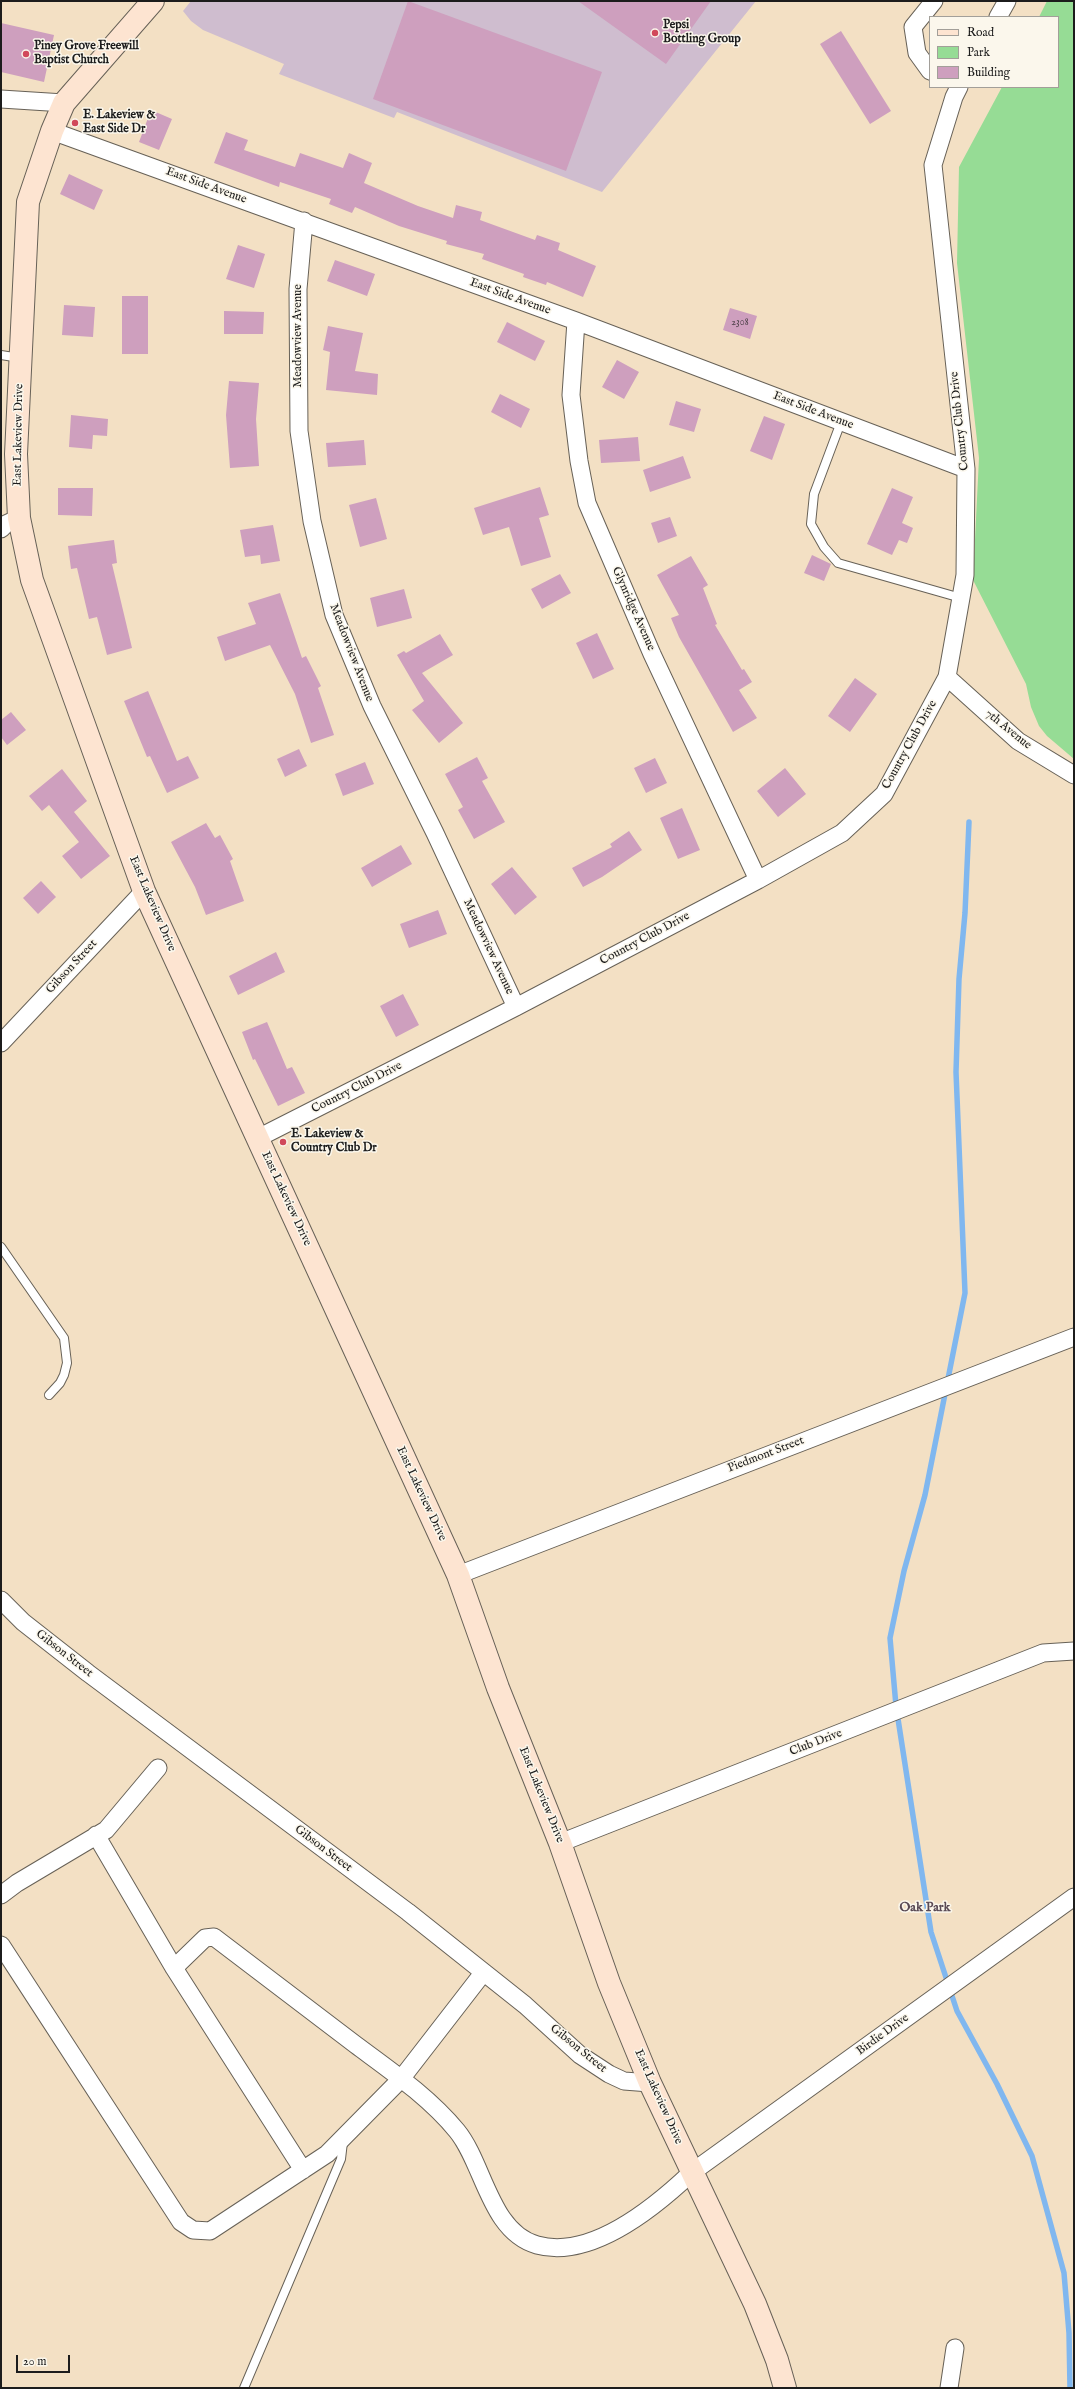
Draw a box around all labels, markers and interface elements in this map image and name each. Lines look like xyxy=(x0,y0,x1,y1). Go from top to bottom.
legend xyxy=(929,16,1059,88)
place label: Pepsi Bottling Group xyxy=(663,19,741,47)
text: Road xyxy=(967,25,994,40)
marker: Pepsi Bottling Group xyxy=(650,28,660,38)
place label: Piney Grove Freewill Baptist Church xyxy=(34,40,139,68)
text: Park xyxy=(967,45,990,60)
marker: Piney Grove Freewill Baptist Church xyxy=(21,49,31,59)
text: Building xyxy=(967,65,1010,80)
place label: E. Lakeview & East Side Dr xyxy=(83,109,156,137)
marker: E. Lakeview & East Side Dr xyxy=(70,118,80,128)
street label: East Side Avenue xyxy=(164,165,248,207)
street label: East Side Avenue xyxy=(468,276,552,318)
street label: Meadowview Avenue xyxy=(292,284,306,388)
house number: 2308 xyxy=(731,317,749,329)
street label: Country Club Drive xyxy=(948,371,972,471)
street label: East Lakeview Drive xyxy=(11,384,27,486)
street label: East Side Avenue xyxy=(771,389,855,433)
street label: Glynridge Avenue xyxy=(608,565,658,653)
street label: Meadowview Avenue xyxy=(326,602,376,704)
street label: Country Club Drive xyxy=(880,698,940,792)
street label: 7th Avenue xyxy=(982,707,1034,753)
street label: East Lakeview Drive xyxy=(125,854,179,954)
street label: Meadowview Avenue xyxy=(460,897,516,997)
street label: Country Club Drive xyxy=(598,909,692,969)
street label: Gibson Street xyxy=(43,937,101,997)
street label: Country Club Drive xyxy=(309,1059,405,1117)
place label: E. Lakeview & Country Club Dr xyxy=(291,1128,377,1156)
marker: E. Lakeview & Country Club Dr xyxy=(278,1137,288,1147)
street label: East Lakeview Drive xyxy=(258,1150,314,1248)
street label: Piedmont Street xyxy=(726,1434,806,1476)
street label: East Lakeview Drive xyxy=(393,1445,449,1543)
street label: Gibson Street xyxy=(33,1627,95,1681)
street label: Club Drive xyxy=(788,1726,844,1760)
street label: East Lakeview Drive xyxy=(515,1745,567,1845)
street label: Gibson Street xyxy=(291,1823,355,1875)
district label: Oak Park xyxy=(900,1900,950,1916)
street label: Birdie Drive xyxy=(854,2011,912,2059)
street label: Gibson Street xyxy=(547,2022,609,2076)
street label: East Lakeview Drive xyxy=(631,2047,685,2147)
scale bar xyxy=(18,2347,72,2373)
text: 20 m xyxy=(23,2354,46,2369)

